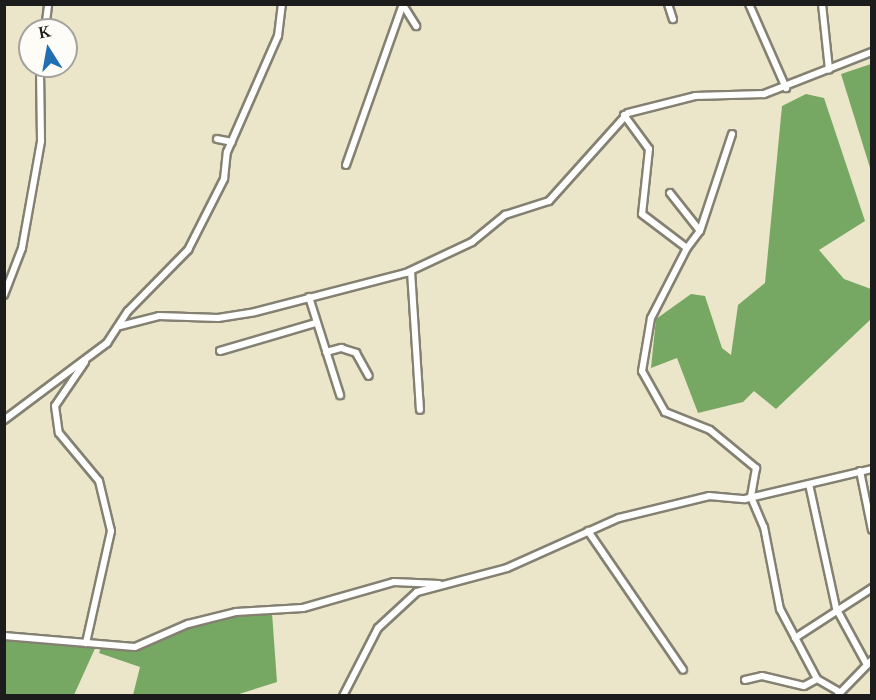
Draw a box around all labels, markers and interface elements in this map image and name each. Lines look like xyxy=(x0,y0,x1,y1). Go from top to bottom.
north arrow xyxy=(18,18,78,78)
text: K xyxy=(36,20,53,44)

